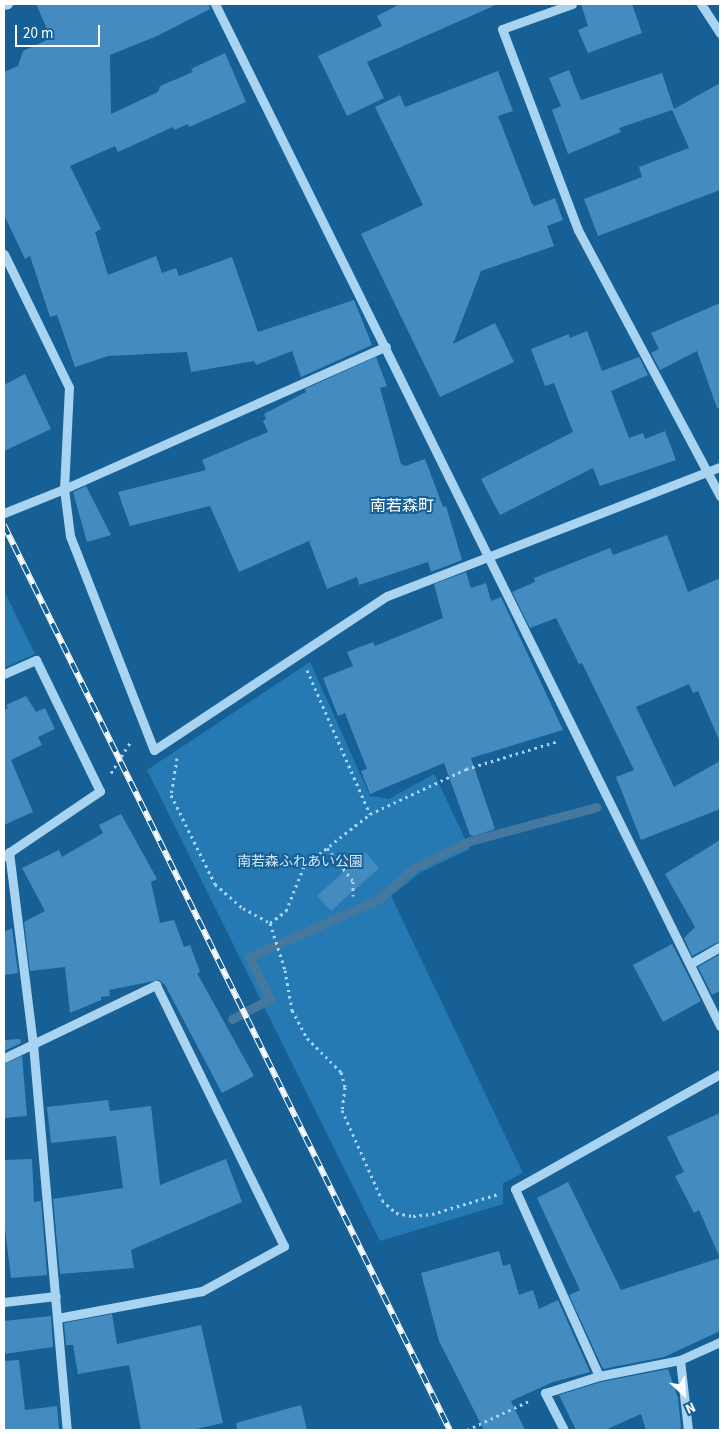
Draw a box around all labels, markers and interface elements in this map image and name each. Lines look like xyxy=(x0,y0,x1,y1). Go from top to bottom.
scale bar xyxy=(18,15,102,47)
text: 20 m xyxy=(23,23,53,44)
district label: 南若森町 xyxy=(370,496,434,516)
park label: 南若森ふれあい公園 xyxy=(237,854,363,870)
north arrow xyxy=(659,1369,709,1419)
text: N xyxy=(682,1397,699,1419)

